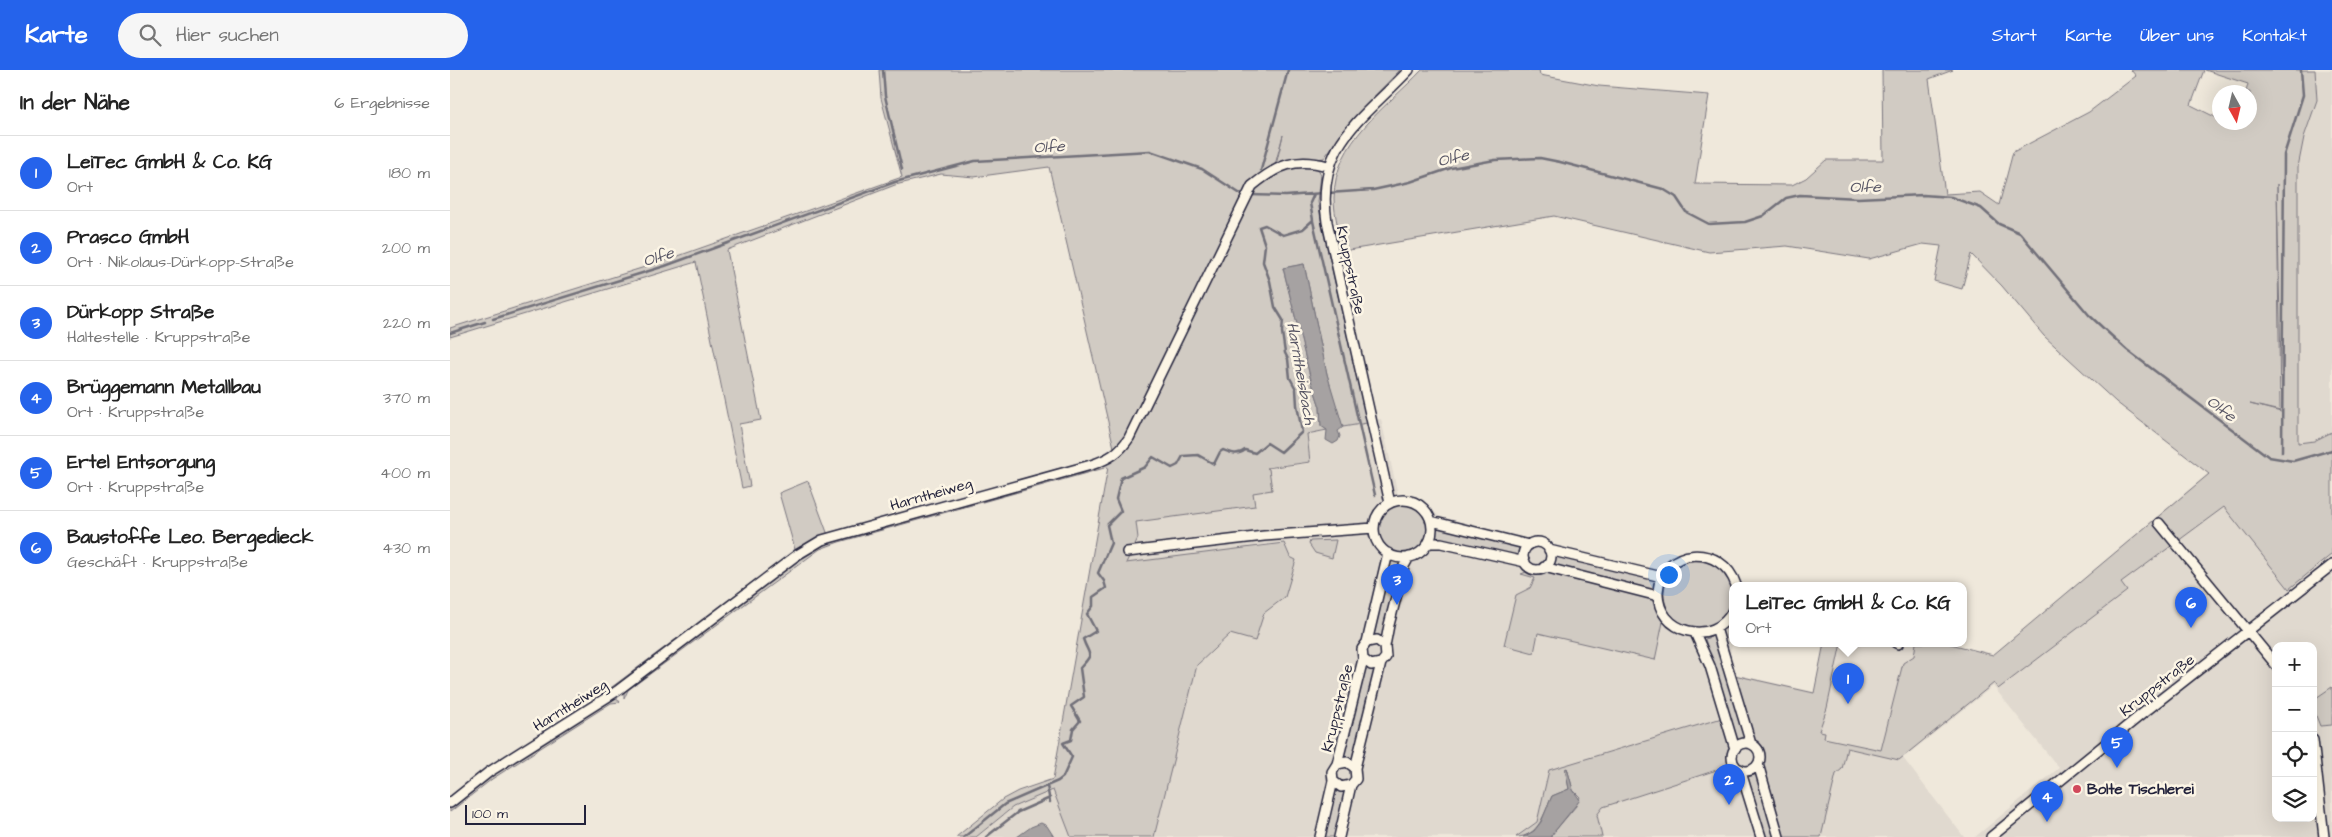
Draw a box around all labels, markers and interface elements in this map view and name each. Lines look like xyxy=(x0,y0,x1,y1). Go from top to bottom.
search box xyxy=(118,13,468,58)
text: Karte xyxy=(25,18,88,52)
icon: search xyxy=(136,21,164,49)
text: Hier suchen xyxy=(176,22,279,49)
text: Start xyxy=(1992,23,2037,48)
text: Karte xyxy=(2065,23,2112,48)
text: Über uns xyxy=(2140,23,2214,48)
text: Kontakt xyxy=(2242,23,2307,48)
north arrow xyxy=(2212,85,2257,130)
text: In der Nähe xyxy=(20,88,130,117)
text: 6 Ergebnisse xyxy=(334,92,430,114)
water label: Olfe xyxy=(1033,135,1067,159)
water label: Olfe xyxy=(1435,143,1472,172)
text: LeiTec GmbH & Co. KG xyxy=(67,149,272,176)
text: 1 xyxy=(35,162,37,184)
text: 180 m xyxy=(389,162,430,184)
text: Ort xyxy=(67,176,93,198)
water label: Olfe xyxy=(1849,176,1882,198)
text: Prasco GmbH xyxy=(67,224,189,251)
street label: Kruppstraße xyxy=(1331,224,1370,316)
text: 2 xyxy=(31,237,41,259)
text: 200 m xyxy=(382,237,430,259)
water label: Olfe xyxy=(640,241,678,272)
text: Ort · Nikolaus-Dürkopp-Straße xyxy=(67,251,294,273)
text: Dürkopp Straße xyxy=(67,299,214,326)
text: 3 xyxy=(32,312,40,334)
text: 220 m xyxy=(383,312,430,334)
water label: Harntheisbach xyxy=(1281,320,1321,427)
text: Haltestelle · Kruppstraße xyxy=(67,326,250,348)
text: Brüggemann Metallbau xyxy=(67,374,261,401)
text: 4 xyxy=(31,387,41,409)
text: 370 m xyxy=(383,387,430,409)
water label: Olfe xyxy=(2202,391,2242,428)
text: Ort · Kruppstraße xyxy=(67,401,204,423)
text: Ertel Entsorgung xyxy=(67,449,215,476)
text: 5 xyxy=(30,462,42,484)
text: 400 m xyxy=(380,462,430,484)
street label: Harntheiweg xyxy=(888,473,975,517)
text: Ort · Kruppstraße xyxy=(67,476,204,498)
text: Baustoffe Leo. Bergedieck xyxy=(67,524,314,551)
text: 6 xyxy=(31,537,41,559)
text: 430 m xyxy=(382,537,430,559)
text: Geschäft · Kruppstraße xyxy=(67,551,248,573)
your location xyxy=(1656,562,1682,588)
pin: 3 xyxy=(1381,564,1413,605)
popup xyxy=(1729,582,1967,647)
pin: 6 xyxy=(2175,587,2207,628)
text: LeiTec GmbH & Co. KG xyxy=(1745,590,1951,617)
text: Ort xyxy=(1745,617,1771,639)
map controls xyxy=(2272,642,2317,822)
button: + xyxy=(2272,642,2317,687)
street label: Kruppstraße xyxy=(2115,649,2199,721)
street label: Kruppstraße xyxy=(1316,662,1359,754)
pin: 1 xyxy=(1832,663,1864,704)
street label: Harntheiweg xyxy=(529,674,612,738)
button: − xyxy=(2272,687,2317,732)
pin: 5 xyxy=(2101,727,2133,768)
button: locate xyxy=(2272,732,2317,777)
pin: 2 xyxy=(1713,764,1745,805)
button: layers xyxy=(2272,777,2317,822)
place label: Bolte Tischlerei xyxy=(2087,779,2195,800)
pin: 4 xyxy=(2031,781,2063,822)
marker: Bolte Tischlerei xyxy=(2071,783,2083,795)
scale bar xyxy=(465,802,586,825)
text: 100 m xyxy=(472,804,508,824)

